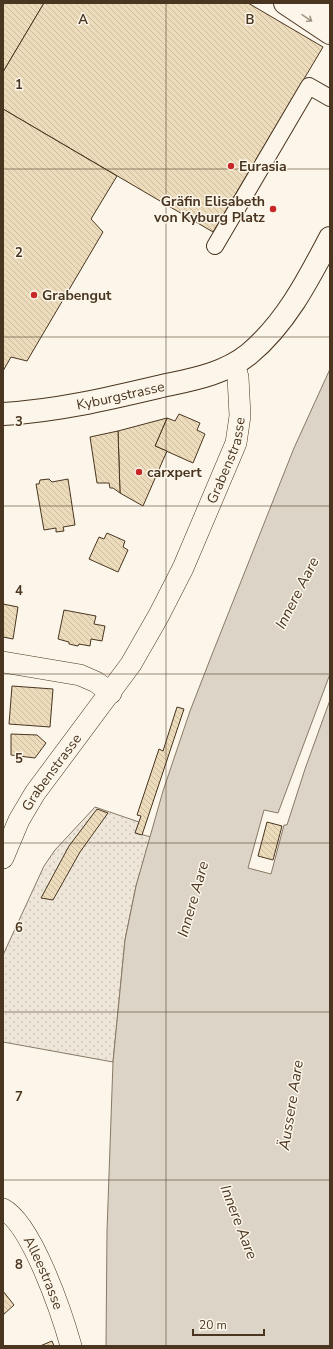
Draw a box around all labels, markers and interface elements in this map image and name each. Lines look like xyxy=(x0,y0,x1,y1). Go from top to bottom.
text: A xyxy=(78,11,88,29)
text: B xyxy=(246,11,255,29)
one-way arrow xyxy=(302,14,313,22)
text: 1 xyxy=(15,76,23,94)
place label: Eurasia xyxy=(239,157,287,176)
marker: Eurasia xyxy=(226,161,236,171)
place label: Gräfin Elisabeth von Kyburg Platz xyxy=(153,192,265,227)
marker: Gräfin Elisabeth von Kyburg Platz xyxy=(268,204,278,214)
text: 2 xyxy=(15,244,23,262)
place label: Grabengut xyxy=(42,286,112,305)
marker: Grabengut xyxy=(29,290,39,300)
street label: Kyburgstrasse xyxy=(75,376,166,414)
text: 3 xyxy=(15,413,23,431)
street label: Grabenstrasse xyxy=(202,416,249,506)
place label: carxpert xyxy=(147,463,202,482)
marker: carxpert xyxy=(134,467,144,477)
water label: Innere Aare xyxy=(270,554,324,632)
text: 4 xyxy=(15,582,23,600)
street label: Grabenstrasse xyxy=(17,730,86,814)
text: 5 xyxy=(15,750,23,768)
water label: Innere Aare xyxy=(173,859,213,939)
text: 6 xyxy=(15,919,23,937)
water label: Äussere Aare xyxy=(274,1058,308,1152)
text: 7 xyxy=(15,1088,23,1106)
water label: Innere Aare xyxy=(216,1182,262,1262)
street label: Alleestrasse xyxy=(19,1233,68,1312)
text: 8 xyxy=(15,1256,23,1274)
scale bar xyxy=(193,1311,264,1337)
text: 20 m xyxy=(199,1317,227,1333)

